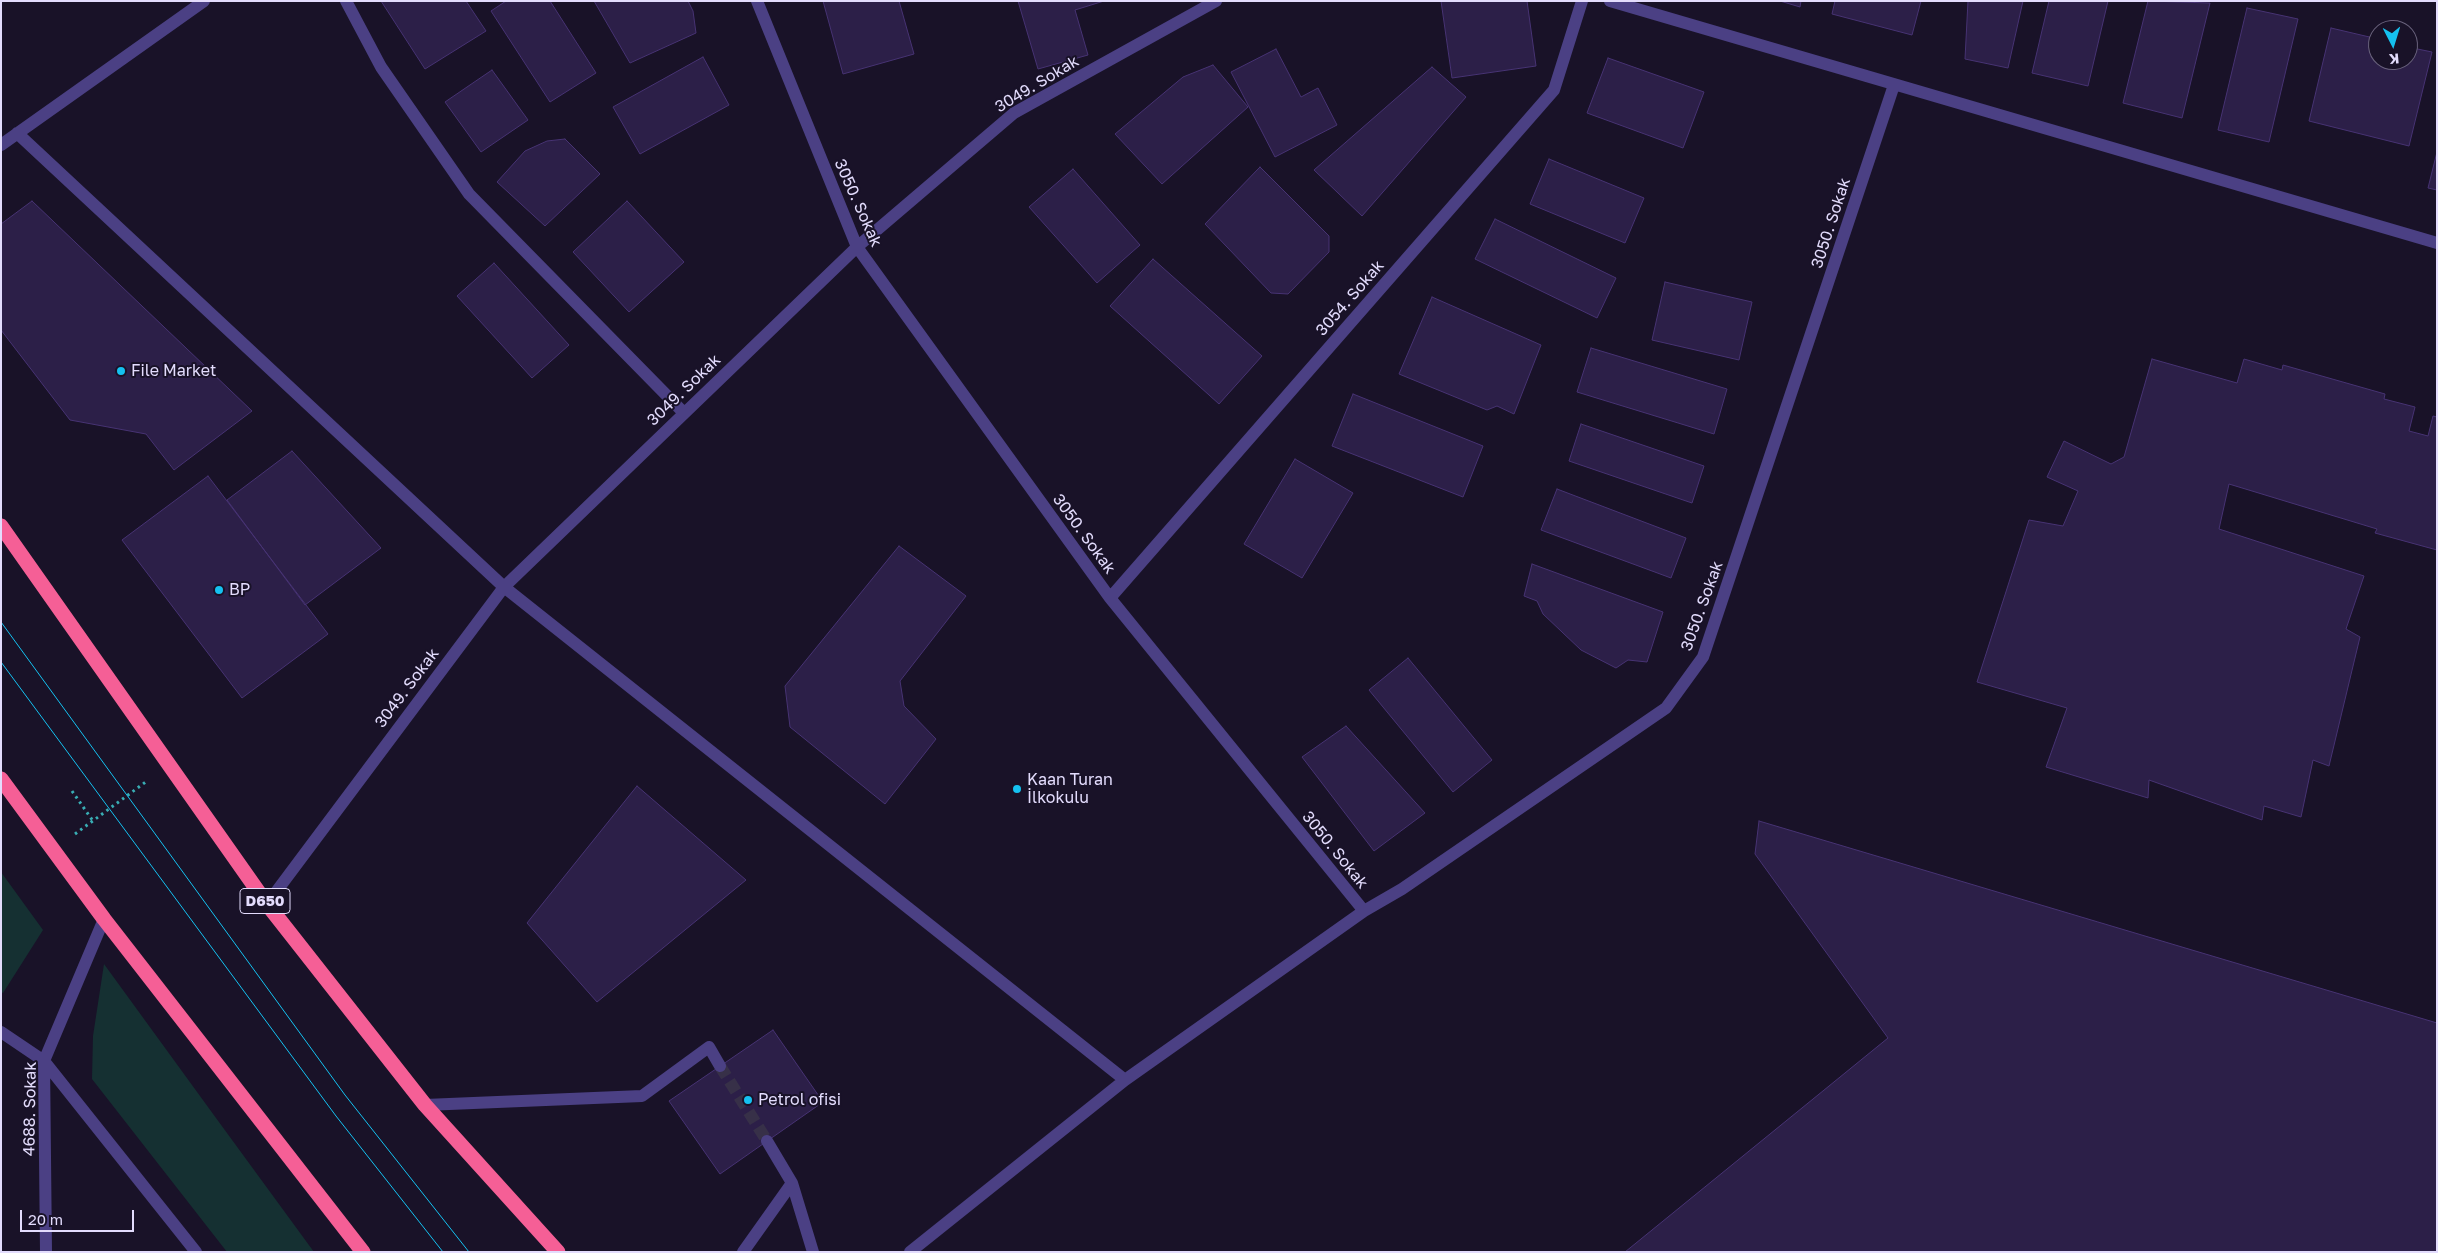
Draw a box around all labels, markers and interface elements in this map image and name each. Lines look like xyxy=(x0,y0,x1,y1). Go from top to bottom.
north arrow xyxy=(2368,20,2418,70)
street label: 3049. Sokak xyxy=(992,51,1082,117)
text: K xyxy=(2388,51,2400,68)
street label: 3050. Sokak xyxy=(830,156,886,250)
street label: 3050. Sokak xyxy=(1807,175,1855,271)
street label: 3054. Sokak xyxy=(1312,256,1388,340)
street label: 3049. Sokak xyxy=(643,350,725,430)
place label: File Market xyxy=(131,361,216,381)
marker: File Market xyxy=(115,365,127,377)
street label: 3050. Sokak xyxy=(1049,490,1119,578)
street label: 3050. Sokak xyxy=(1677,559,1727,653)
place label: BP xyxy=(229,580,250,600)
marker: BP xyxy=(213,584,225,596)
street label: 3049. Sokak xyxy=(371,645,443,731)
place label: Kaan Turan İlkokulu xyxy=(1027,770,1113,808)
marker: Kaan Turan İlkokulu xyxy=(1011,783,1023,795)
street label: 3050. Sokak xyxy=(1298,807,1372,893)
road number: D650 xyxy=(240,888,290,914)
street label: 4688. Sokak xyxy=(20,1062,40,1156)
place label: Petrol ofisi xyxy=(758,1090,841,1110)
marker: Petrol ofisi xyxy=(742,1094,754,1106)
scale bar xyxy=(22,1200,136,1232)
text: 20 m xyxy=(28,1210,63,1228)

